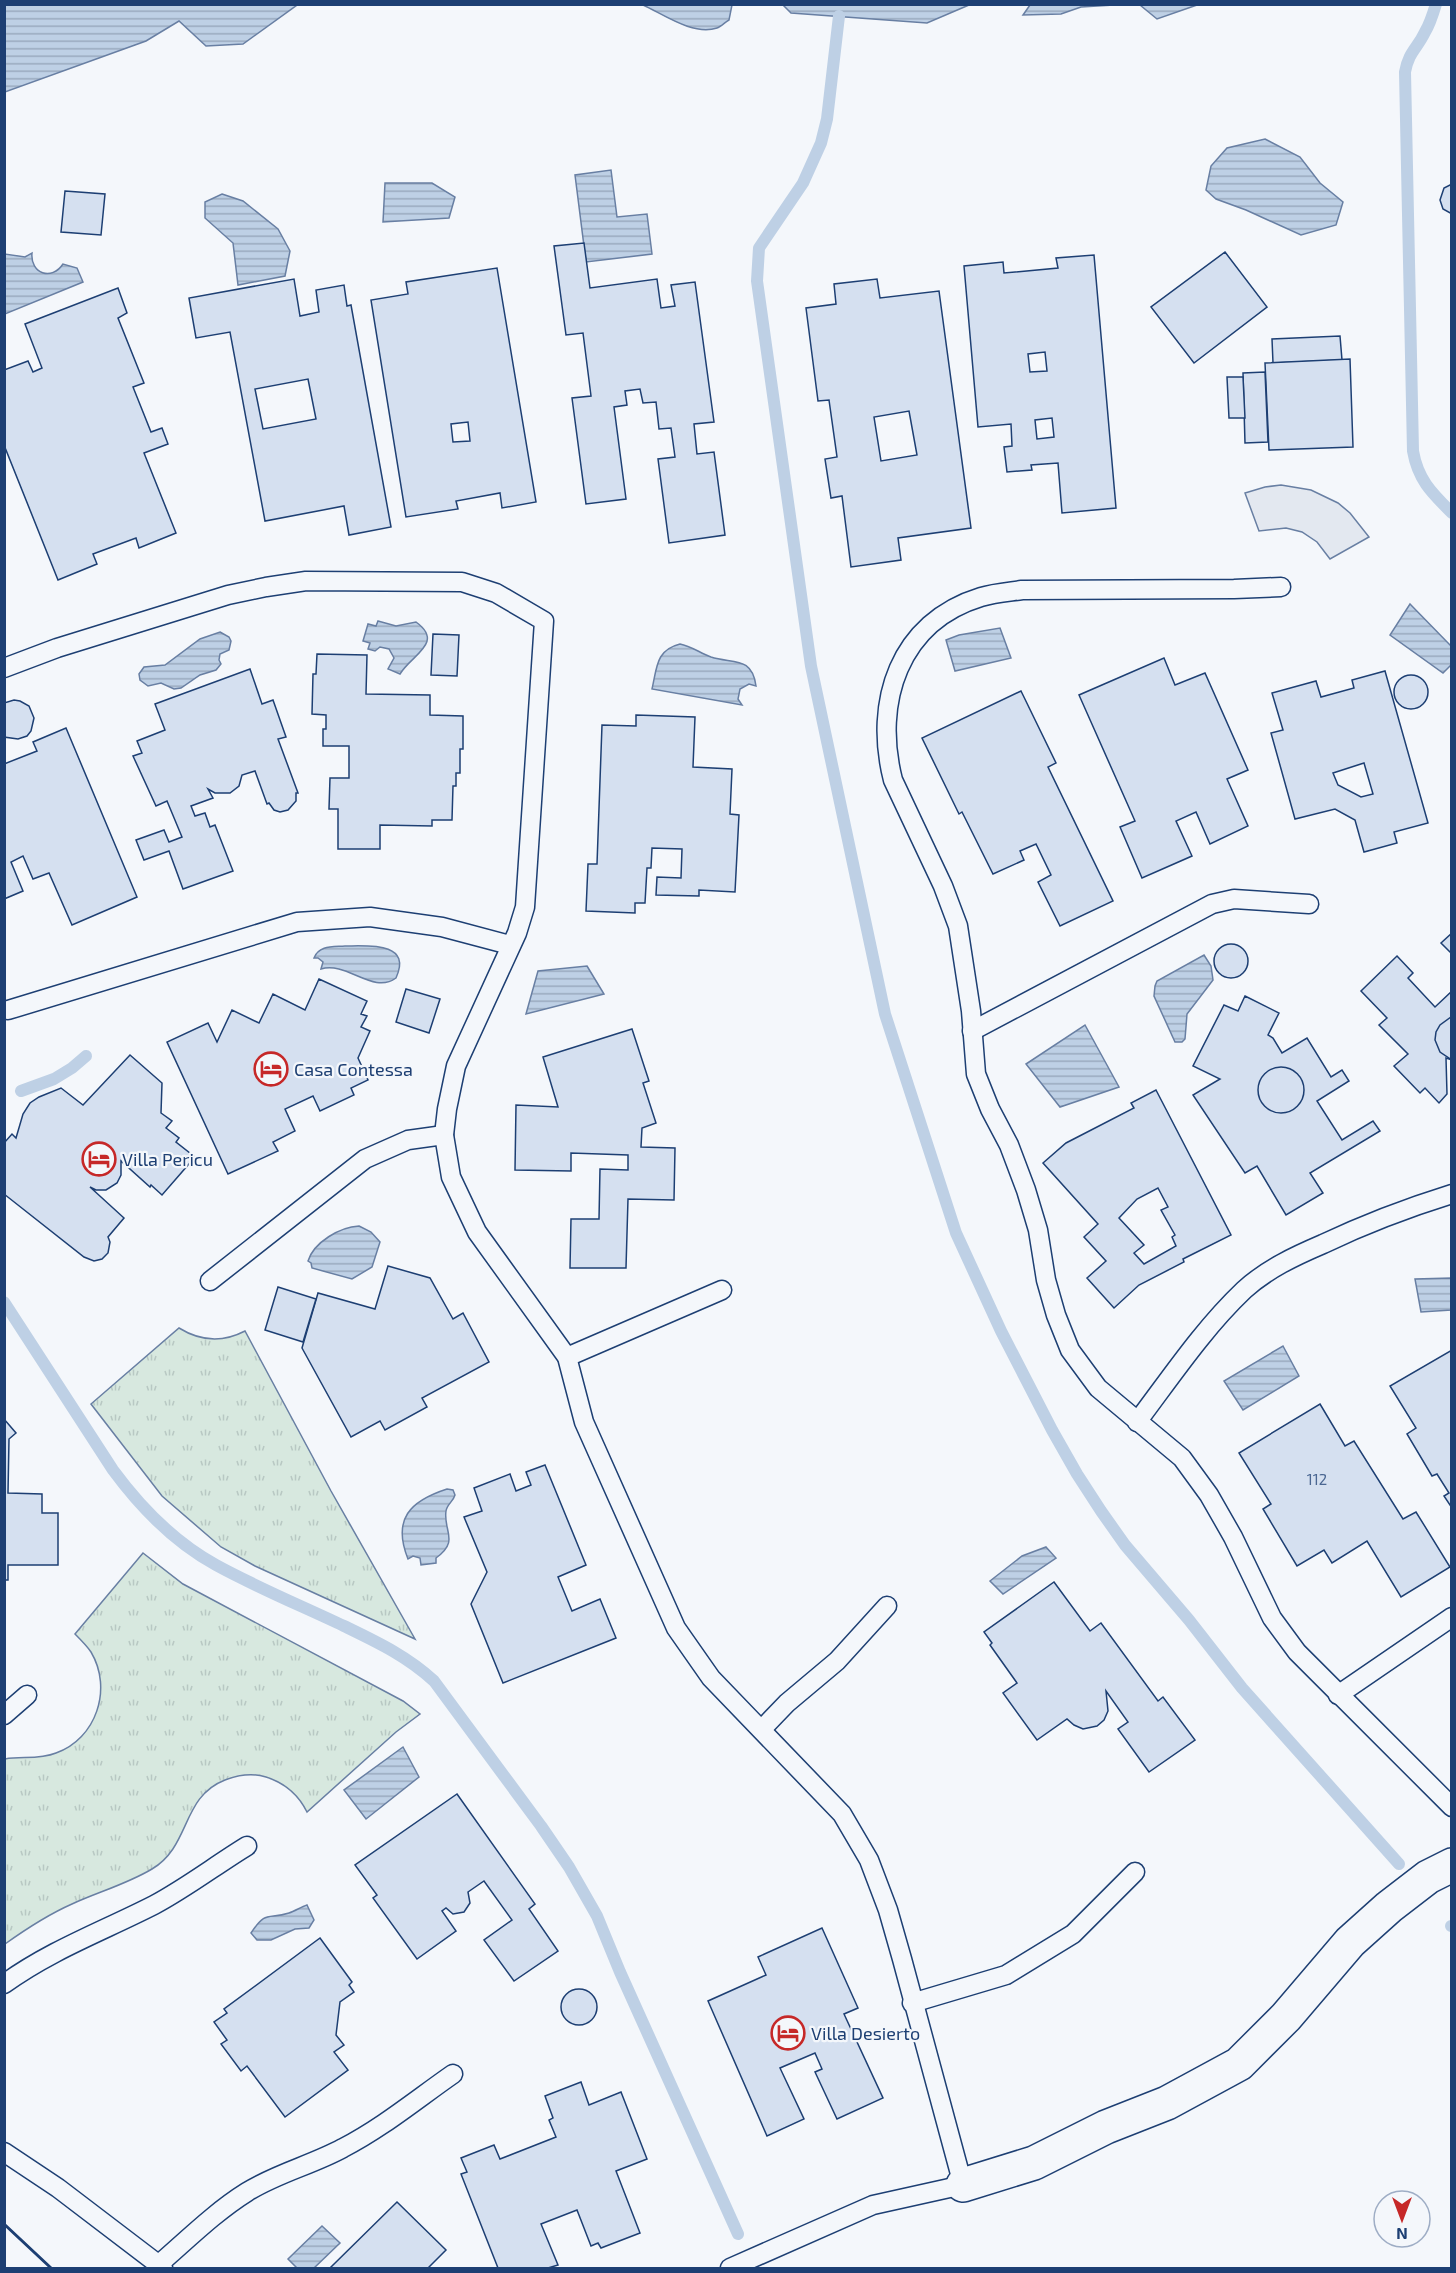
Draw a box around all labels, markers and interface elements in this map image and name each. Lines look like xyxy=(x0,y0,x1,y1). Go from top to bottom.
hotel icon: Casa Contessa xyxy=(253,1051,289,1087)
place label: Casa Contessa xyxy=(294,1058,413,1080)
hotel icon: Villa Pericu xyxy=(81,1141,117,1177)
place label: Villa Pericu xyxy=(122,1148,213,1170)
house number: 112 xyxy=(1307,1470,1327,1488)
hotel icon: Villa Desierto xyxy=(770,2015,806,2051)
place label: Villa Desierto xyxy=(811,2022,920,2044)
north arrow xyxy=(1372,2189,1432,2249)
text: N xyxy=(1396,2225,1408,2244)

